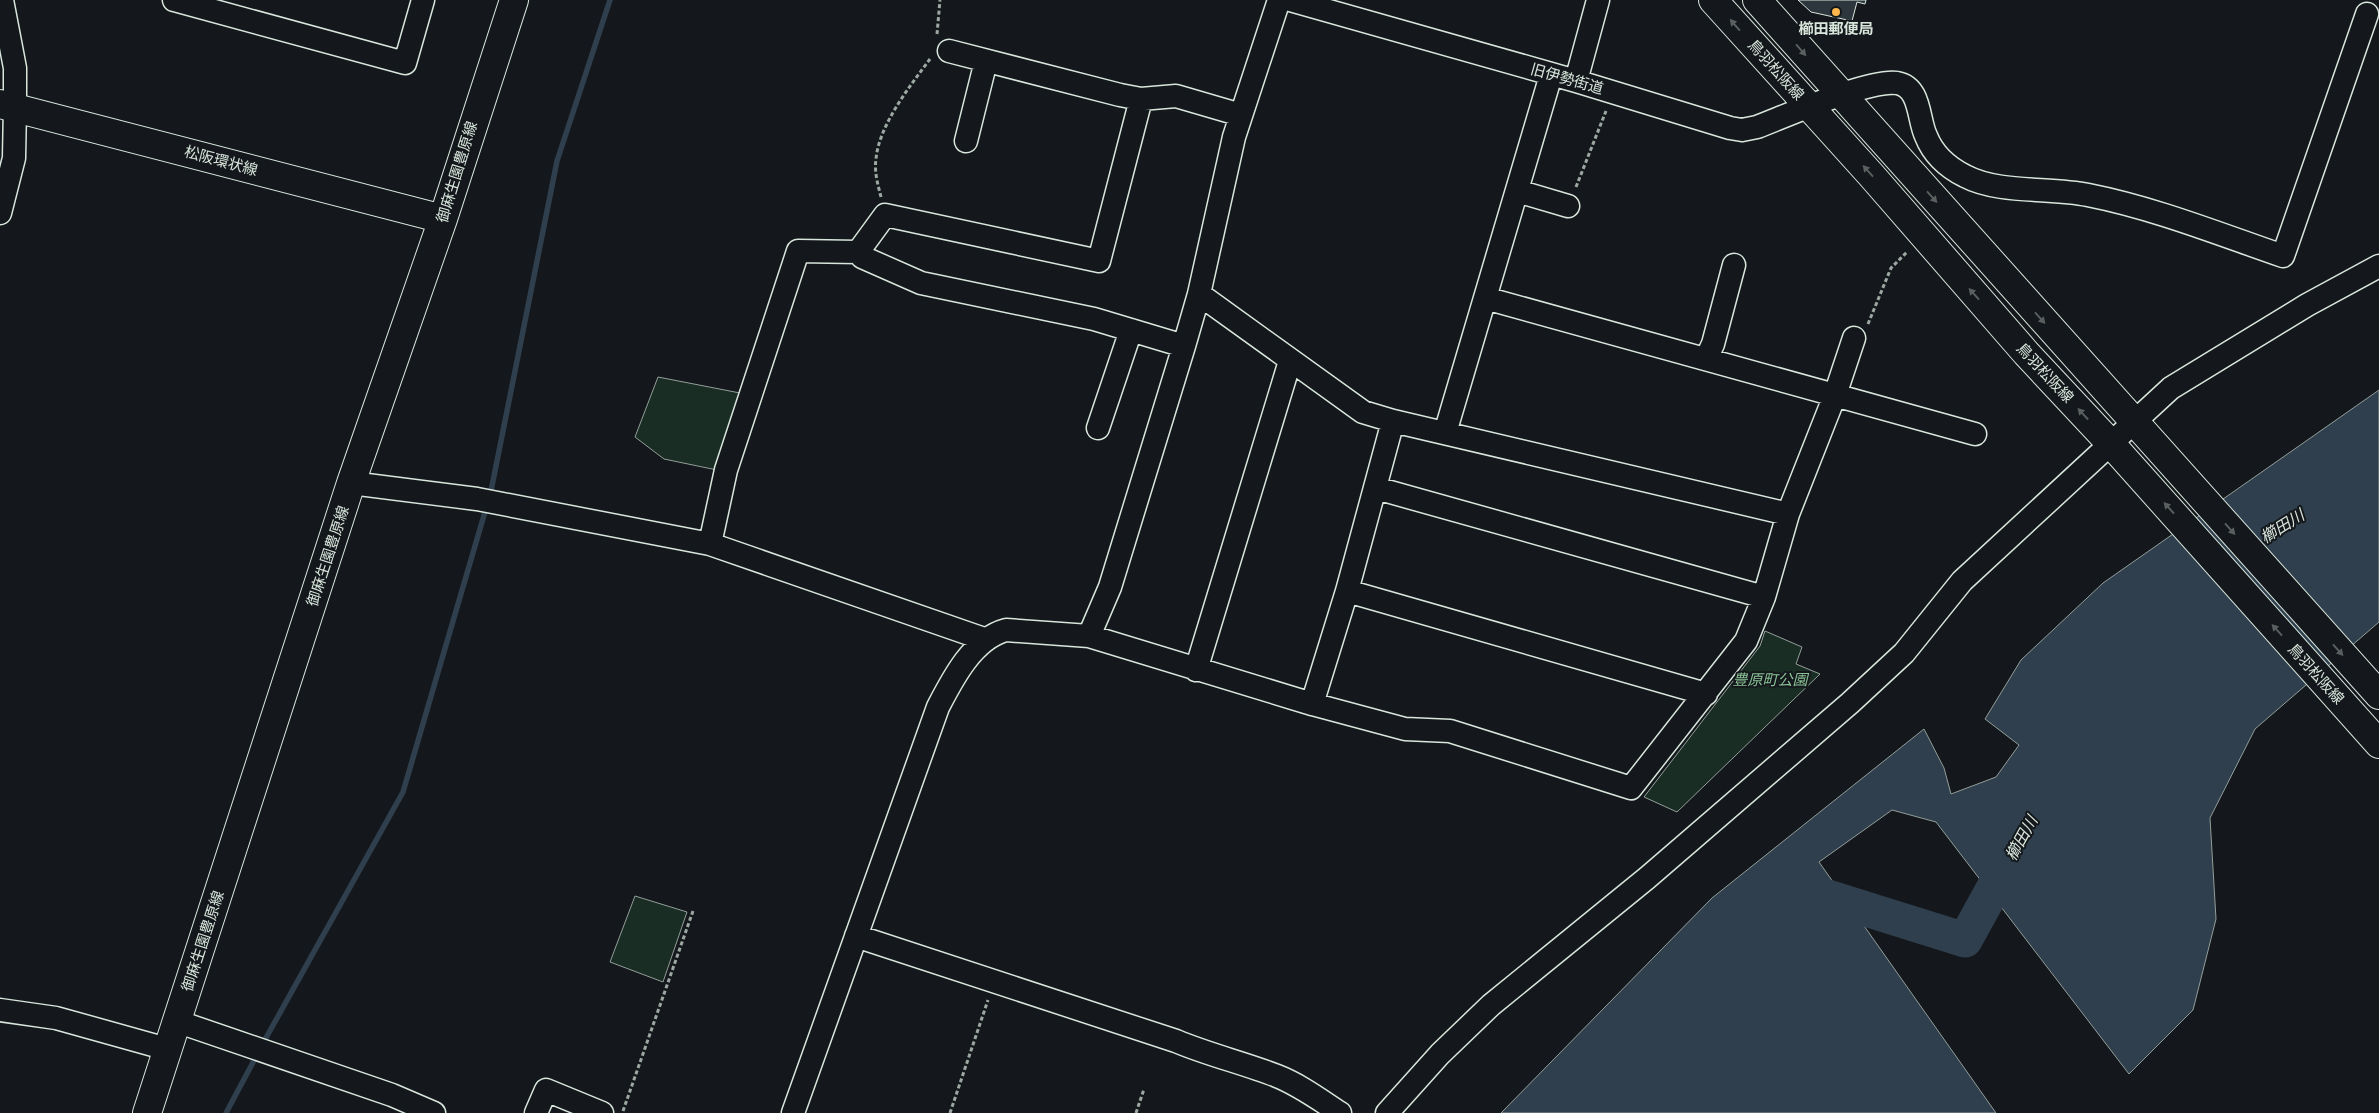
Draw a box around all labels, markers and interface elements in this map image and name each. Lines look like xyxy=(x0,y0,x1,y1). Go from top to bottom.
marker: 櫛田郵便局 xyxy=(1830,6,1842,18)
one-way arrow xyxy=(1729,18,1740,31)
place label: 櫛田郵便局 xyxy=(1798,20,1874,38)
street label: 鳥羽松阪線 xyxy=(1744,36,1808,104)
one-way arrow xyxy=(1795,43,1807,55)
street label: 旧伊勢街道 xyxy=(1528,60,1606,98)
street label: 御麻生園豊原線 xyxy=(433,119,481,225)
street label: 松阪環状線 xyxy=(182,143,260,179)
one-way arrow xyxy=(1862,164,1873,177)
one-way arrow xyxy=(1926,190,1938,202)
one-way arrow xyxy=(1968,288,1979,301)
one-way arrow xyxy=(2035,311,2046,324)
street label: 鳥羽松阪線 xyxy=(2013,339,2077,407)
one-way arrow xyxy=(2077,408,2089,420)
one-way arrow xyxy=(2163,502,2174,515)
street label: 御麻生園豊原線 xyxy=(303,503,353,609)
water label: 櫛田川 xyxy=(2257,505,2309,547)
one-way arrow xyxy=(2224,523,2235,535)
one-way arrow xyxy=(2271,623,2282,636)
street label: 鳥羽松阪線 xyxy=(2284,640,2348,708)
one-way arrow xyxy=(2332,643,2344,655)
park label: 豊原町公園 xyxy=(1732,671,1809,689)
water label: 櫛田川 xyxy=(2001,811,2042,864)
street label: 御麻生園豊原線 xyxy=(178,888,228,994)

